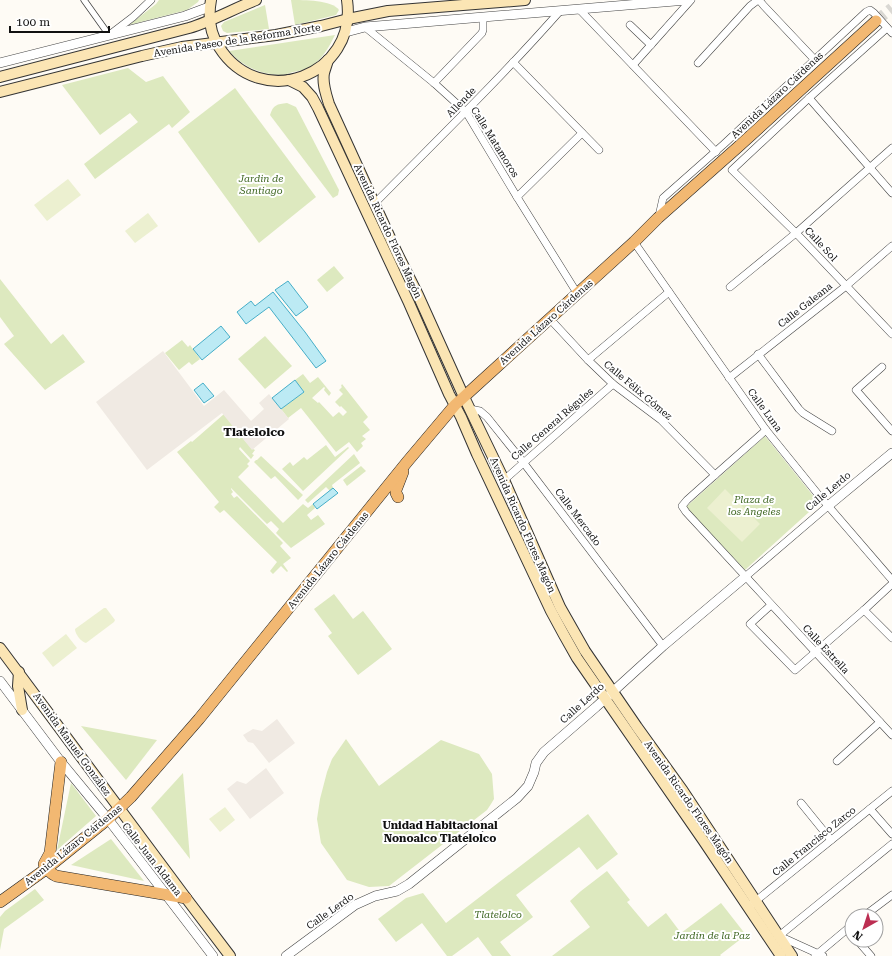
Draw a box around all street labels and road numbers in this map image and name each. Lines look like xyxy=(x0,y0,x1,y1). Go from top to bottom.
street label: Avenida Paseo de la Reforma Norte xyxy=(153,21,322,59)
street label: Avenida Lázaro Cárdenas xyxy=(729,49,825,140)
street label: Allende xyxy=(444,84,478,119)
street label: Calle Matamoros xyxy=(469,105,521,179)
street label: Avenida Ricardo Flores Magón xyxy=(352,162,424,300)
street label: Calle Sol xyxy=(803,225,839,263)
street label: Avenida Lázaro Cárdenas xyxy=(497,277,595,367)
street label: Calle Galeana xyxy=(776,280,835,330)
street label: Calle Félix Gómez xyxy=(602,358,675,422)
street label: Calle General Régules xyxy=(509,385,595,463)
street label: Calle Luna xyxy=(746,386,785,434)
street label: Avenida Ricardo Flores Magón xyxy=(488,456,558,595)
street label: Calle Lerdo xyxy=(803,469,853,513)
street label: Calle Mercado xyxy=(553,486,603,548)
street label: Avenida Lázaro Cárdenas xyxy=(286,509,371,611)
street label: Calle Estrella xyxy=(801,622,852,676)
street label: Calle Lerdo xyxy=(558,680,606,726)
street label: Avenida Manuel González xyxy=(31,691,113,798)
street label: Avenida Ricardo Flores Magón xyxy=(642,739,736,866)
street label: Avenida Lázaro Cárdenas xyxy=(22,802,124,887)
street label: Calle Francisco Zarco xyxy=(770,804,858,878)
street label: Calle Juan Aldama xyxy=(120,820,184,898)
street label: Calle Lerdo xyxy=(304,891,356,931)

